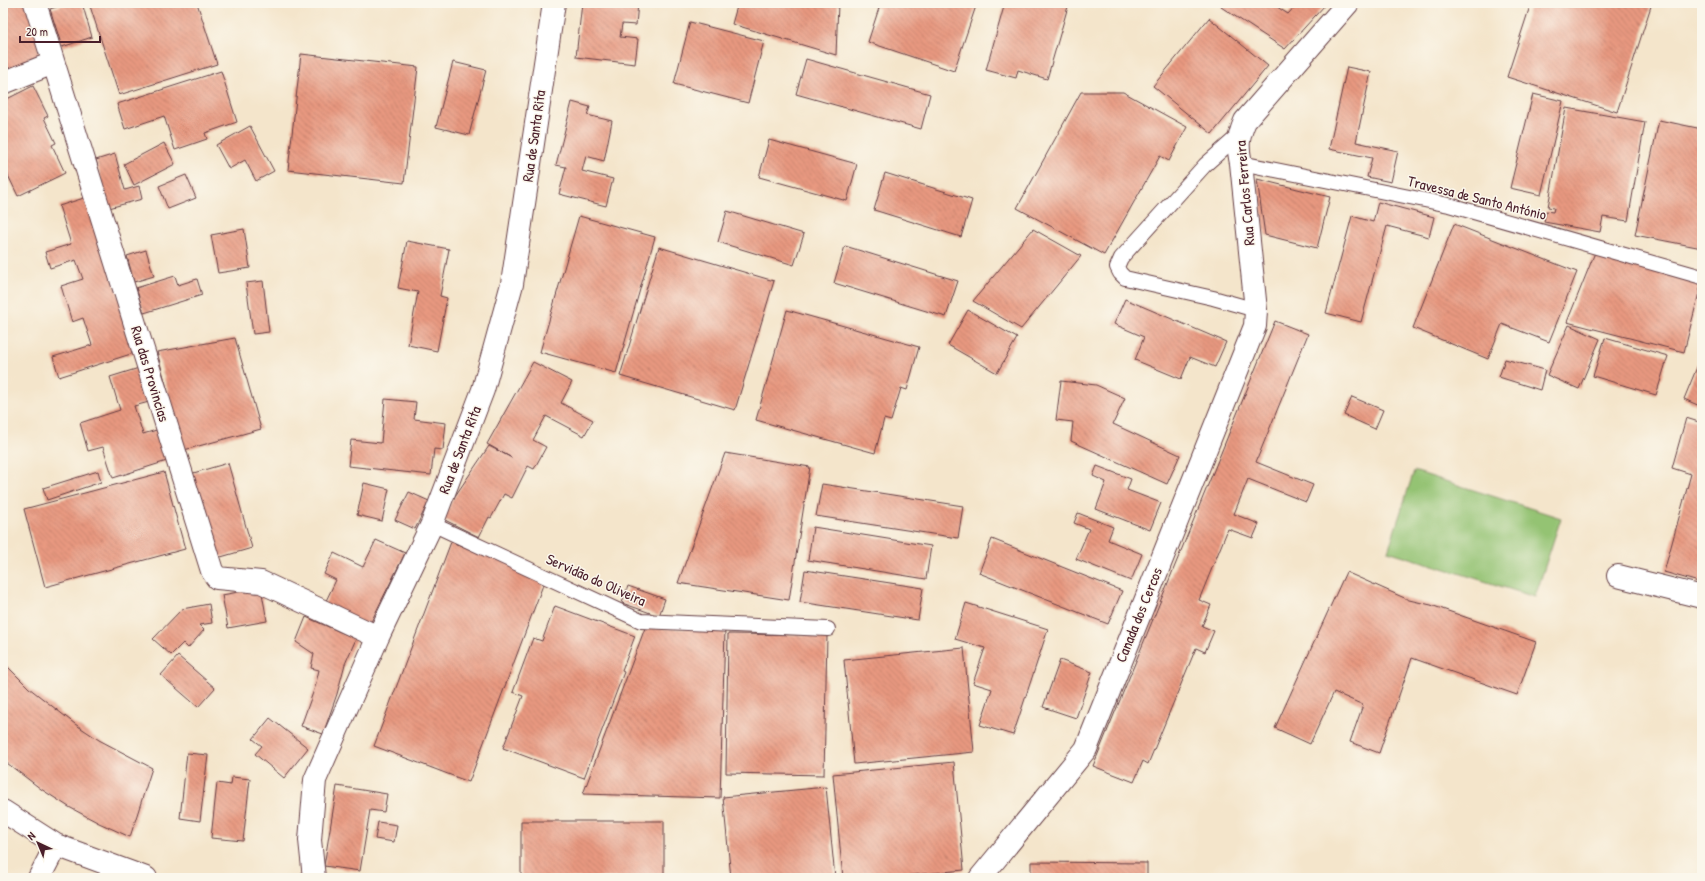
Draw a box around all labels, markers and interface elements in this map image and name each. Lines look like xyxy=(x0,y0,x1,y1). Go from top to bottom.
scale bar xyxy=(20,18,100,44)
text: 20 m xyxy=(26,23,48,40)
street label: Rua de Santa Rita xyxy=(517,88,550,183)
street label: Rua Carlos Ferreira xyxy=(1229,140,1260,246)
street label: Travessa de Santo António xyxy=(1405,170,1549,225)
street label: Rua das Provincias xyxy=(126,323,175,425)
street label: Rua de Santa Rita xyxy=(433,403,486,497)
street label: Servidão do Oliveira xyxy=(543,548,650,611)
street label: Canada dos Cercos xyxy=(1110,564,1167,665)
north arrow xyxy=(18,823,58,863)
text: N xyxy=(24,829,38,843)

